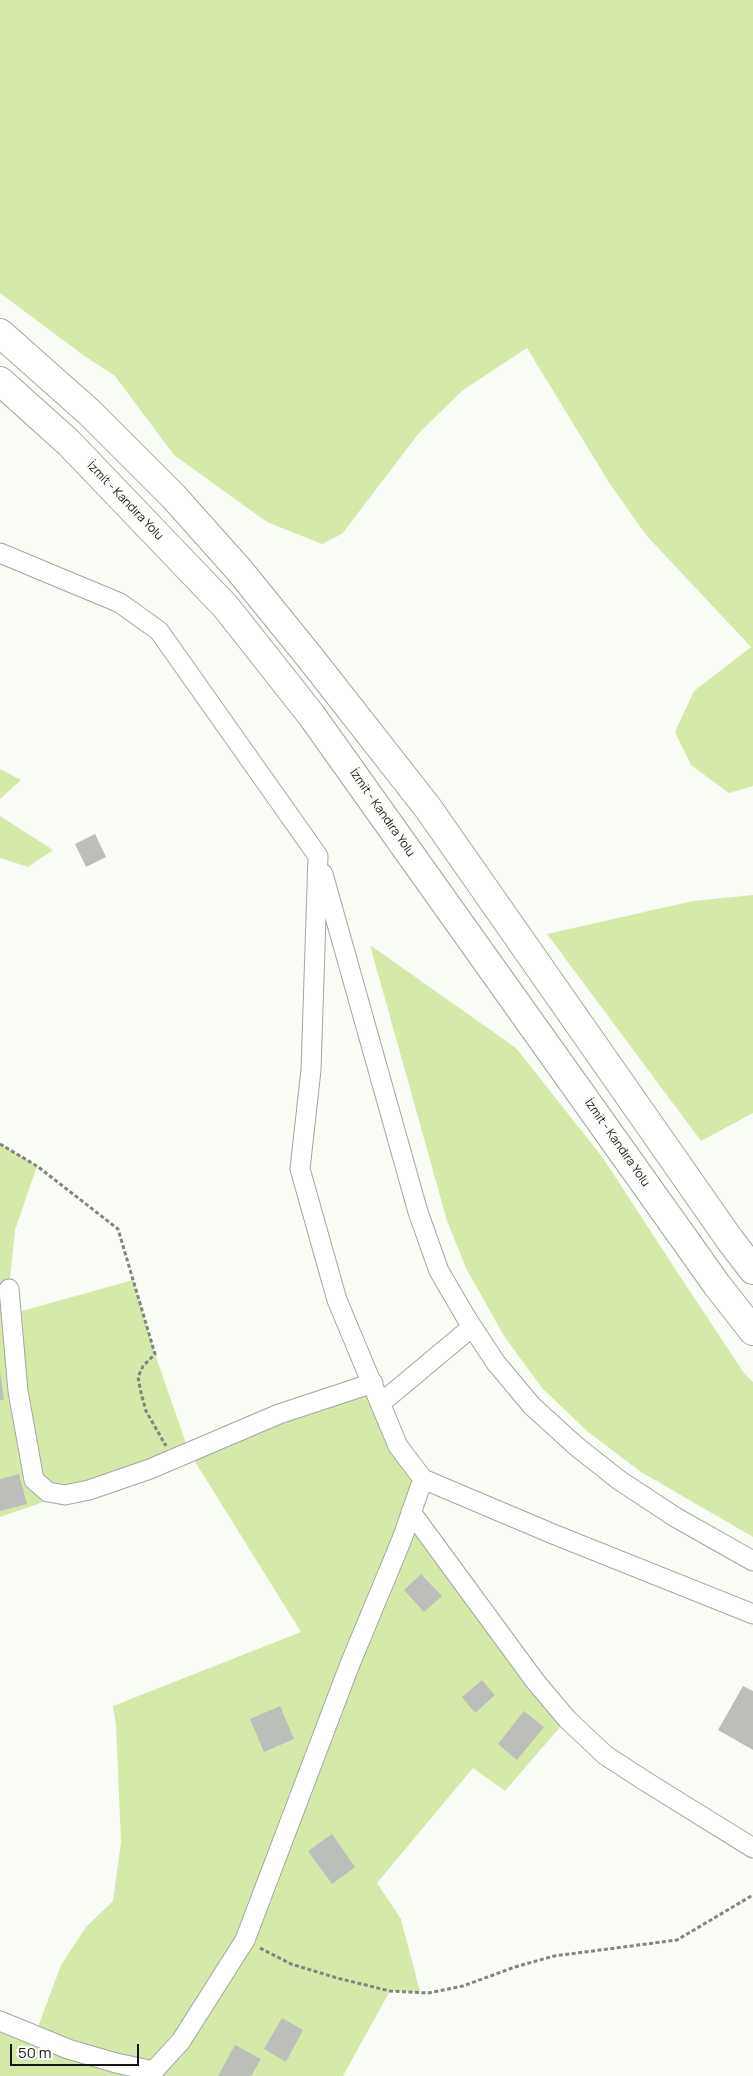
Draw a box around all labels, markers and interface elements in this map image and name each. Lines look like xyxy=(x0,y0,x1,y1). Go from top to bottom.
street label: İzmit - Kandıra Yolu xyxy=(84,459,166,543)
street label: İzmit - Kandıra Yolu xyxy=(346,766,418,860)
street label: İzmit - Kandıra Yolu xyxy=(581,1096,653,1190)
scale bar xyxy=(12,2034,141,2066)
text: 50 m xyxy=(18,2042,52,2063)

